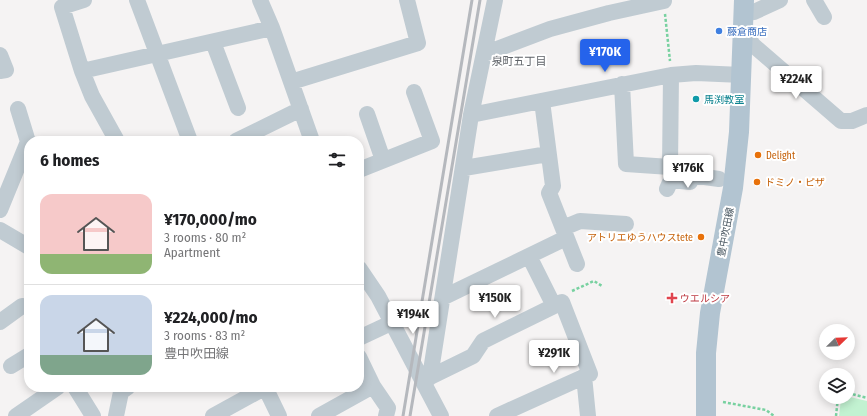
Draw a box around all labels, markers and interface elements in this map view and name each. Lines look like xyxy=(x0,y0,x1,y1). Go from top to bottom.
marker: 藤倉商店 xyxy=(714,26,724,36)
place label: 藤倉商店 xyxy=(727,26,767,38)
pin: ¥170K xyxy=(577,39,633,73)
text: ¥170K xyxy=(589,44,621,59)
district label: 泉町五丁目 xyxy=(492,55,547,68)
pin: ¥224K xyxy=(768,66,824,100)
text: ¥224K xyxy=(780,71,812,86)
marker: 馬渕教室 xyxy=(691,94,701,104)
place label: 馬渕教室 xyxy=(704,94,744,106)
icon: filters xyxy=(326,149,348,171)
text: 6 homes xyxy=(40,150,99,171)
marker: Delight xyxy=(753,150,763,160)
place label: Delight xyxy=(766,150,796,162)
pin: ¥176K xyxy=(660,155,716,189)
text: ¥176K xyxy=(672,160,704,175)
marker: ドミノ・ピザ xyxy=(752,177,762,187)
place label: ドミノ・ピザ xyxy=(765,177,825,189)
street label: 豊中吹田線 xyxy=(715,207,737,258)
text: ¥170,000/mo xyxy=(164,209,257,230)
icon: home xyxy=(72,210,120,258)
text: 3 rooms · 80 m² xyxy=(164,230,246,245)
place label: アトリエゆうハウスtete xyxy=(587,232,693,244)
marker: アトリエゆうハウスtete xyxy=(696,232,706,242)
text: Apartment xyxy=(164,245,220,260)
pin: ¥150K xyxy=(467,285,523,319)
text: ¥150K xyxy=(479,290,511,305)
marker: ウエルシア xyxy=(667,293,677,303)
place label: ウエルシア xyxy=(680,293,730,305)
pin: ¥194K xyxy=(385,301,441,335)
text: ¥194K xyxy=(397,306,429,321)
text: ¥224,000/mo xyxy=(164,307,258,328)
icon: home xyxy=(72,311,120,359)
north arrow xyxy=(819,324,855,360)
map controls xyxy=(819,324,855,404)
text: 3 rooms · 83 m² xyxy=(164,328,245,343)
pin: ¥291K xyxy=(526,340,582,374)
text: ¥291K xyxy=(538,345,570,360)
text: 豊中吹田線 xyxy=(164,346,229,361)
button: layers xyxy=(819,368,855,404)

